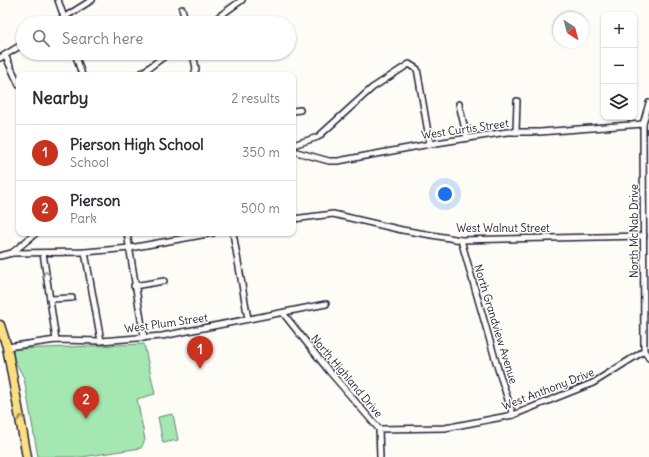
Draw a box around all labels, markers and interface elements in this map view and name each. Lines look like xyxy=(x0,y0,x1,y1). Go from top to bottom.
north arrow xyxy=(553,12,589,48)
map controls xyxy=(601,12,637,120)
button: + xyxy=(601,12,637,48)
search box xyxy=(16,16,296,60)
icon: search xyxy=(30,27,52,49)
text: Search here xyxy=(62,29,143,48)
button: − xyxy=(601,48,637,84)
button: layers xyxy=(601,84,637,120)
text: Nearby xyxy=(32,87,88,109)
text: 2 results xyxy=(231,90,280,107)
street label: West Curtis Street xyxy=(420,116,510,142)
text: Pierson High School xyxy=(70,135,204,154)
text: 1 xyxy=(42,144,48,161)
text: 350 m xyxy=(242,144,280,161)
text: School xyxy=(70,154,109,171)
your location xyxy=(435,184,455,204)
street label: North McNab Drive xyxy=(627,184,641,278)
text: Pierson xyxy=(70,191,121,210)
text: 2 xyxy=(41,200,49,217)
text: 500 m xyxy=(241,200,280,217)
text: Park xyxy=(70,210,97,227)
street label: West Walnut Street xyxy=(456,221,550,235)
street label: North Grandview Avenue xyxy=(471,263,521,385)
one-way arrow xyxy=(42,271,51,277)
street label: West Plum Street xyxy=(123,310,209,336)
street label: North Highland Drive xyxy=(308,332,386,420)
pin: 1 xyxy=(187,336,213,369)
street label: West Anthony Drive xyxy=(500,365,596,413)
pin: 2 xyxy=(73,386,99,419)
one-way arrow xyxy=(17,415,26,422)

